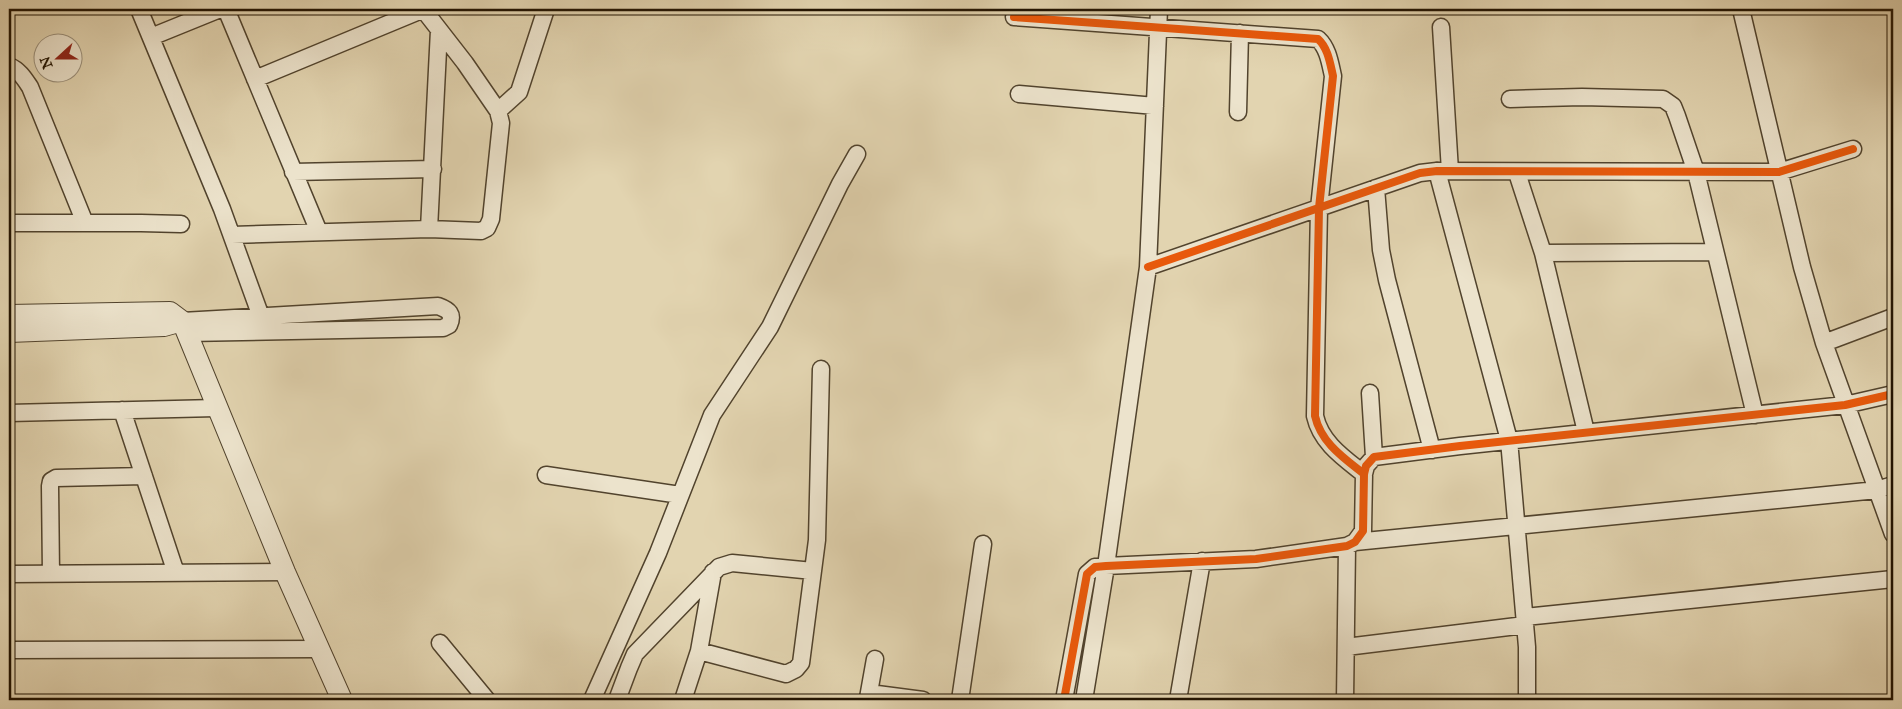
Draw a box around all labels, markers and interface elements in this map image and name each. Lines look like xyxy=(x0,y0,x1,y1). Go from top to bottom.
north arrow xyxy=(32,32,82,82)
text: N xyxy=(36,54,56,71)

